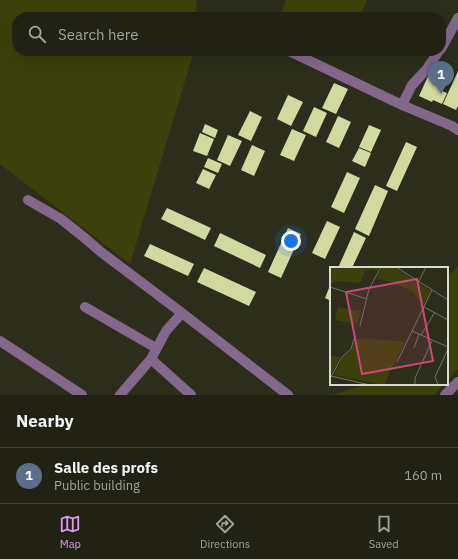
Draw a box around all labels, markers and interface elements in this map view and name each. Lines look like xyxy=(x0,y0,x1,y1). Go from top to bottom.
search box xyxy=(12,12,446,56)
icon: search xyxy=(26,23,48,45)
text: Search here xyxy=(58,25,138,44)
pin: 1 xyxy=(428,61,454,94)
your location xyxy=(281,231,301,251)
inset map xyxy=(330,267,448,385)
text: Nearby xyxy=(16,410,74,432)
text: Salle des profs xyxy=(54,458,158,477)
text: 1 xyxy=(25,467,33,484)
text: 160 m xyxy=(404,467,442,484)
text: Public building xyxy=(54,477,140,494)
tab: Map xyxy=(59,513,81,551)
tab: Directions xyxy=(200,513,250,551)
tab: Saved xyxy=(369,513,399,551)

